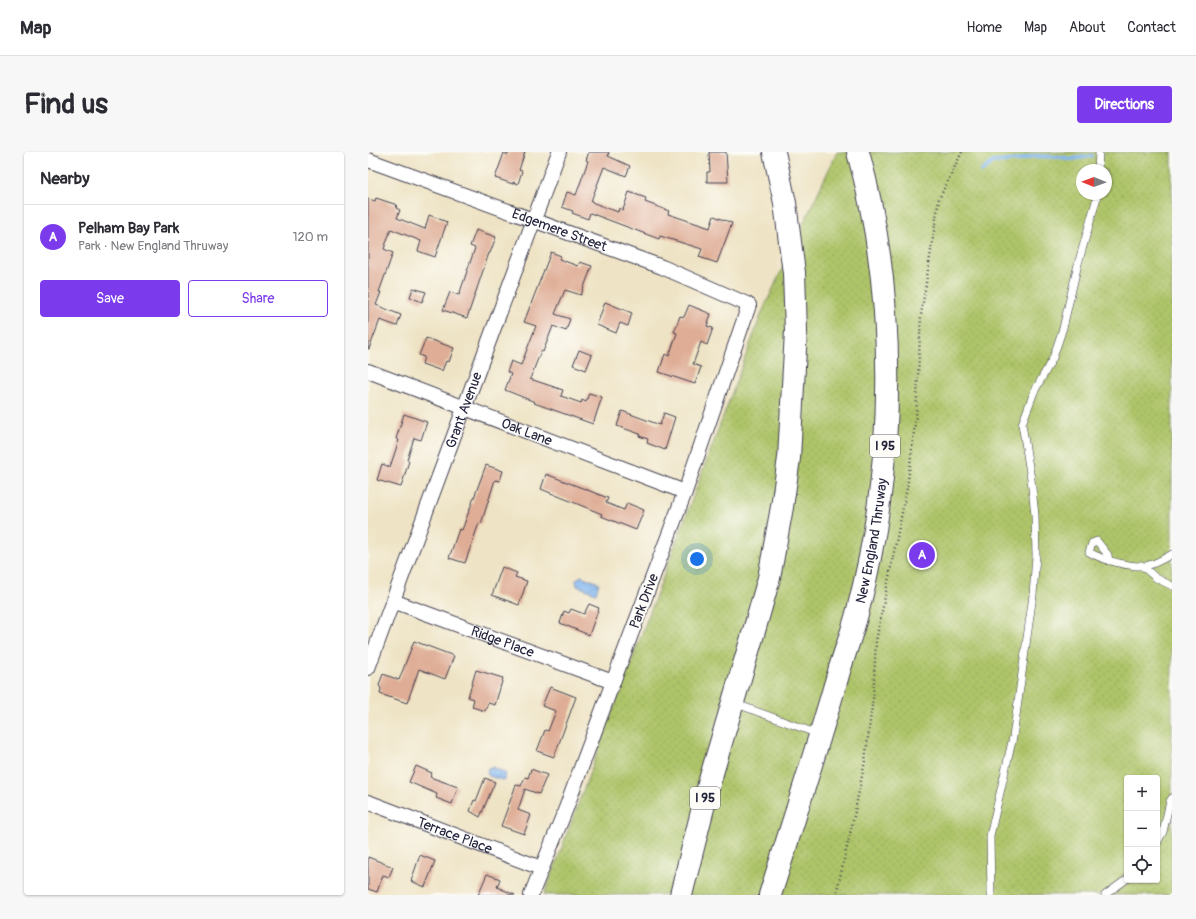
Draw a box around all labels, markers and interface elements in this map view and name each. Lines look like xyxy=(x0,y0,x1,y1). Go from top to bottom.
text: Map xyxy=(20,16,51,40)
text: Home xyxy=(967,19,1002,36)
text: Map xyxy=(1024,19,1047,36)
text: About xyxy=(1069,19,1105,36)
text: Contact xyxy=(1127,19,1176,36)
button: Directions xyxy=(1077,86,1172,123)
text: Find us xyxy=(24,87,108,122)
north arrow xyxy=(1076,164,1112,200)
text: Nearby xyxy=(40,168,89,189)
street label: Edgemere Street xyxy=(510,205,610,255)
text: Pelham Bay Park xyxy=(78,219,179,238)
text: A xyxy=(49,229,57,245)
text: 120 m xyxy=(292,229,328,245)
text: Park · New England Thruway xyxy=(78,238,228,254)
button: Save xyxy=(40,280,180,317)
button: Share xyxy=(188,280,328,317)
street label: Grant Avenue xyxy=(442,370,485,451)
street label: Oak Lane xyxy=(499,414,555,449)
road number: I 95 xyxy=(870,435,900,457)
street label: New England Thruway xyxy=(852,477,890,605)
pin: A xyxy=(909,540,935,570)
your location xyxy=(687,549,707,569)
street label: Park Drive xyxy=(626,571,662,631)
street label: Ridge Place xyxy=(469,622,537,661)
map controls xyxy=(1124,775,1160,883)
button: + xyxy=(1124,775,1160,811)
road number: I 95 xyxy=(690,787,720,809)
button: − xyxy=(1124,811,1160,847)
street label: Terrace Place xyxy=(415,813,495,857)
button: locate xyxy=(1124,847,1160,883)

